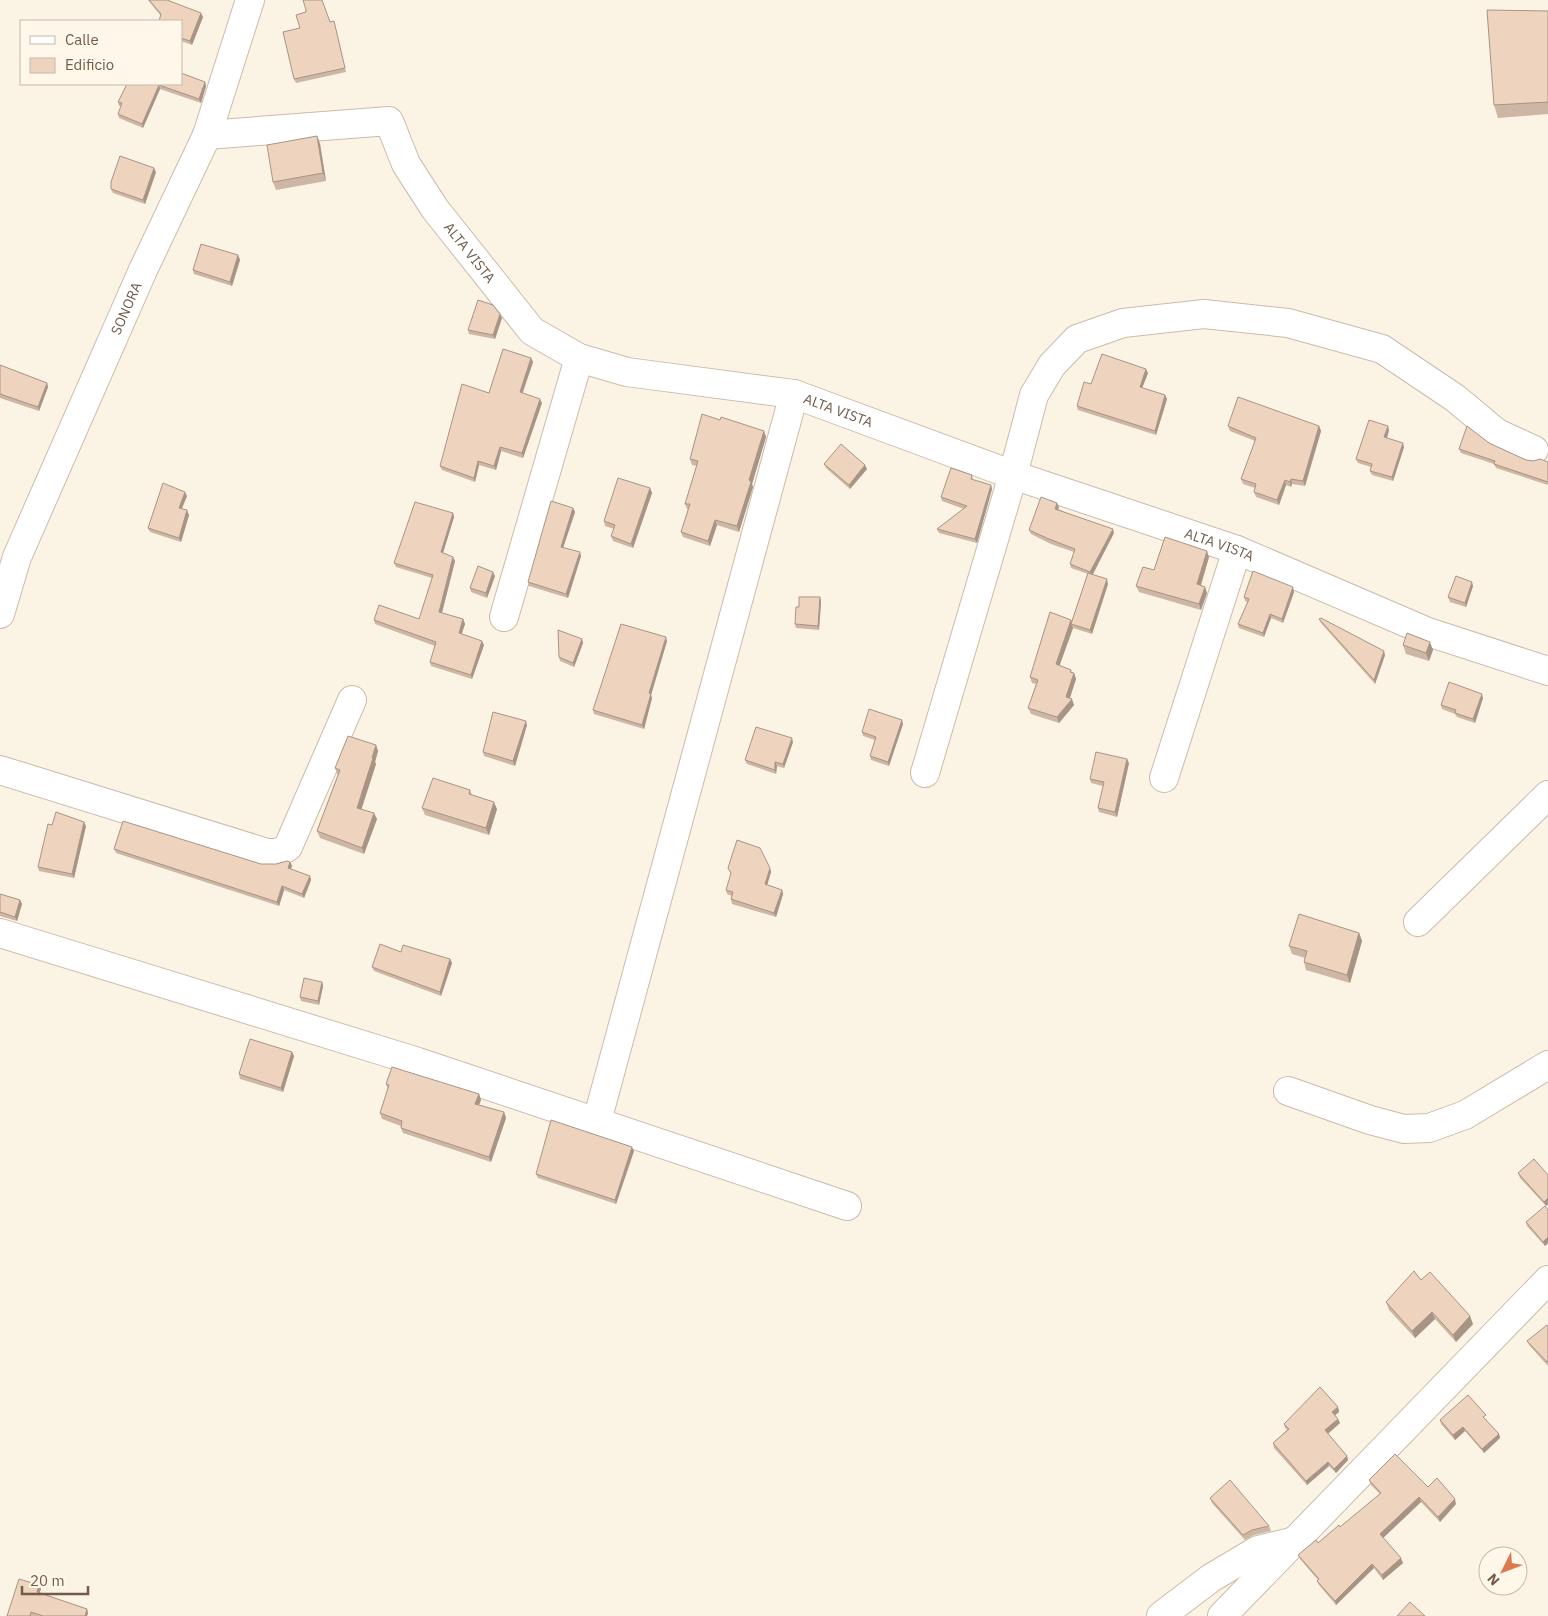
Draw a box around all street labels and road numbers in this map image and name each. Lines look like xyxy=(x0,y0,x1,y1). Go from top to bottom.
street label: ALTA VISTA xyxy=(440,219,499,287)
street label: SONORA xyxy=(107,279,146,338)
street label: ALTA VISTA xyxy=(801,389,875,431)
street label: ALTA VISTA xyxy=(1182,524,1257,565)

